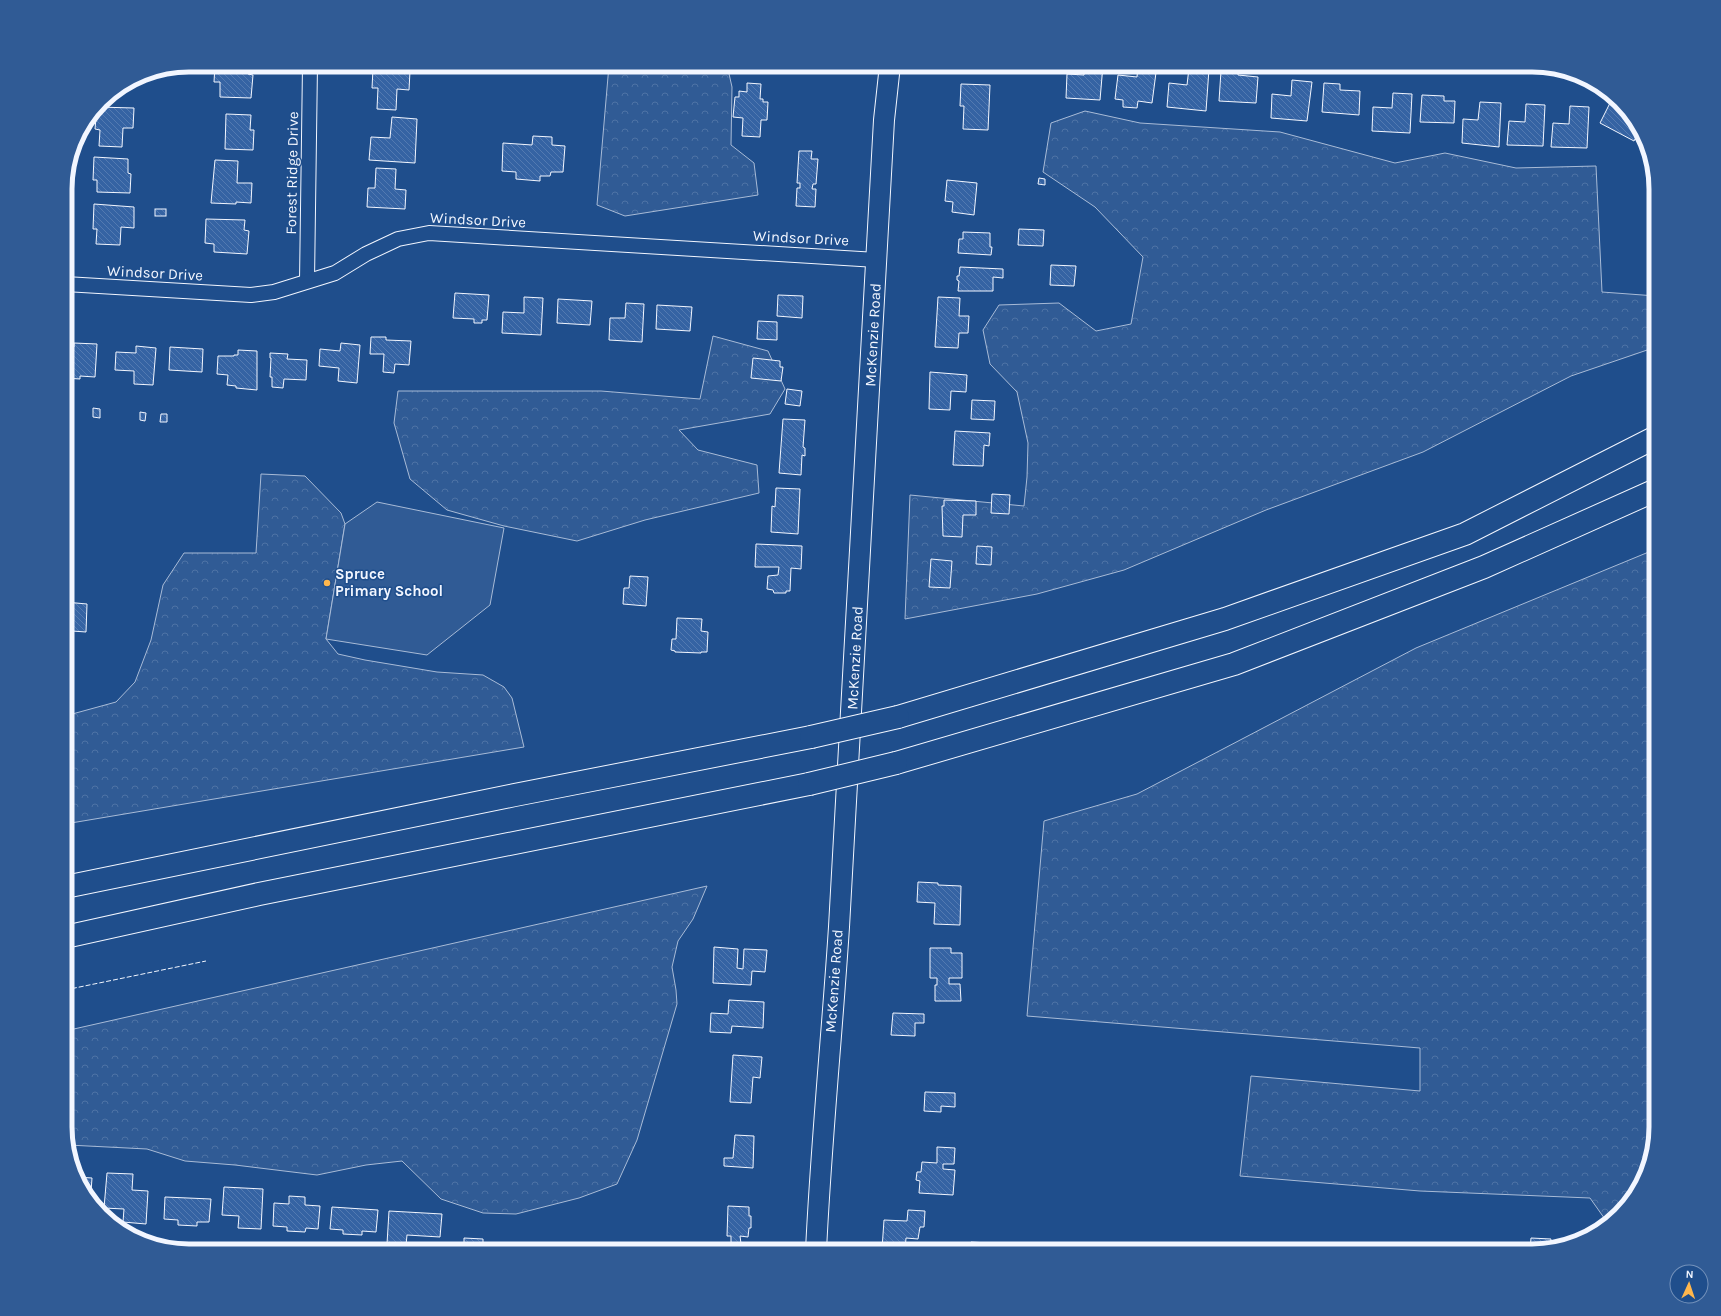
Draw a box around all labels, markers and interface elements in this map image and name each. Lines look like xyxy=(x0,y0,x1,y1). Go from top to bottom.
street label: Forest Ridge Drive xyxy=(282,111,302,235)
street label: Windsor Drive xyxy=(430,209,526,231)
street label: Windsor Drive xyxy=(753,227,849,249)
street label: Windsor Drive xyxy=(107,262,203,284)
street label: McKenzie Road xyxy=(861,283,885,387)
place label: Spruce Primary School xyxy=(335,565,443,600)
marker: Spruce Primary School xyxy=(322,578,332,588)
street label: McKenzie Road xyxy=(843,606,867,710)
street label: McKenzie Road xyxy=(821,929,847,1033)
north arrow xyxy=(1669,1264,1709,1304)
text: N xyxy=(1685,1268,1694,1281)

